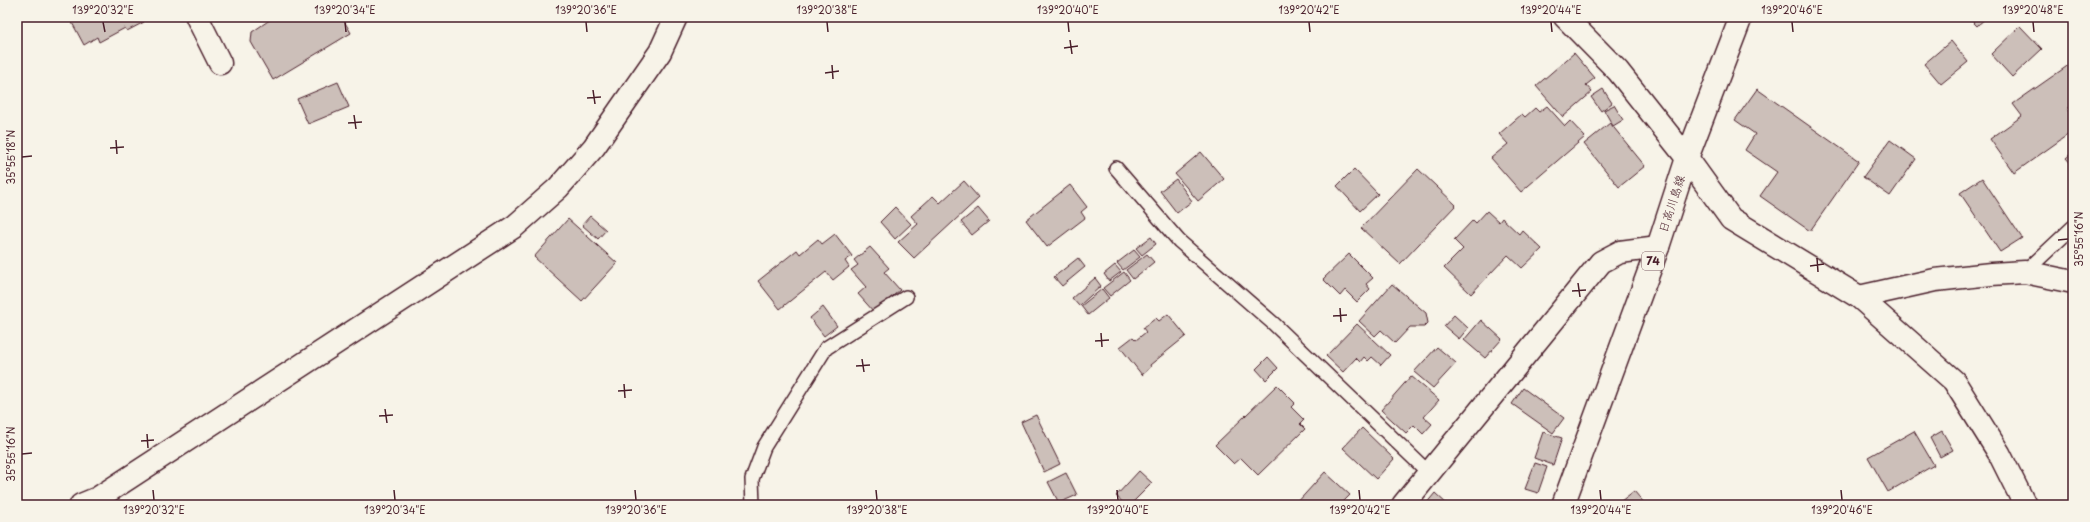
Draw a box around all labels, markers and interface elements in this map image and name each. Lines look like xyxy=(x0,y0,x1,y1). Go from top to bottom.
text: 139°20'32"E xyxy=(72,2,134,17)
text: 139°20'34"E xyxy=(314,2,376,17)
text: 139°20'36"E xyxy=(555,2,617,17)
text: 139°20'38"E xyxy=(796,2,858,17)
text: 139°20'40"E xyxy=(1037,2,1099,17)
text: 139°20'42"E xyxy=(1278,2,1340,17)
text: 139°20'44"E xyxy=(1520,2,1582,17)
text: 139°20'46"E xyxy=(1761,2,1823,17)
text: 139°20'48"E xyxy=(2003,2,2063,17)
text: 35°55'18"N xyxy=(3,129,18,184)
street label: 日高川島線 xyxy=(1653,172,1689,235)
text: 35°55'16"N xyxy=(2071,211,2086,267)
road number: 74 xyxy=(1642,252,1664,270)
text: 35°55'16"N xyxy=(3,426,18,482)
text: 139°20'32"E xyxy=(123,502,185,517)
text: 139°20'34"E xyxy=(364,502,426,517)
text: 139°20'36"E xyxy=(605,502,667,517)
text: 139°20'38"E xyxy=(846,502,908,517)
text: 139°20'40"E xyxy=(1087,502,1149,517)
text: 139°20'42"E xyxy=(1329,502,1391,517)
text: 139°20'44"E xyxy=(1570,502,1632,517)
text: 139°20'46"E xyxy=(1811,502,1873,517)

